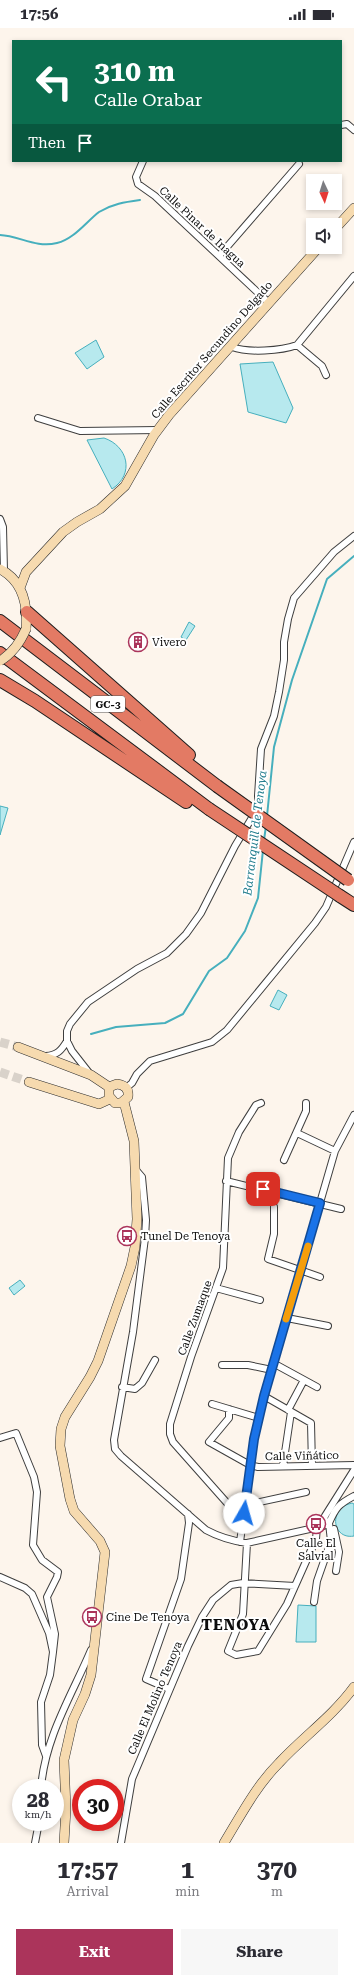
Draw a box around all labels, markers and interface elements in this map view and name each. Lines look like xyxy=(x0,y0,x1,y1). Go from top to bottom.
text: 17:56 xyxy=(20,5,58,23)
text: 310 m xyxy=(94,55,175,88)
icon: left xyxy=(28,56,80,108)
text: Calle Orabar xyxy=(94,89,202,110)
icon: arrive xyxy=(74,132,96,154)
text: Then xyxy=(28,134,66,152)
north arrow xyxy=(306,174,342,210)
map controls xyxy=(306,174,342,254)
street label: Calle Pinar de Inagua xyxy=(156,184,248,270)
button: sound xyxy=(306,218,342,254)
street label: Calle Escritor Secundino Delgado xyxy=(149,278,275,421)
building icon: Vivero xyxy=(127,631,149,653)
place label: Vivero xyxy=(152,636,187,649)
road number: GC-3 xyxy=(91,696,125,712)
water label: Barranquill de Tenoya xyxy=(240,770,270,897)
pin xyxy=(246,1172,280,1206)
icon: arrive xyxy=(252,1178,274,1200)
bus stop icon: Tunel De Tenoya xyxy=(116,1225,138,1247)
place label: Tunel De Tenoya xyxy=(141,1230,230,1243)
street label: Calle Zumaque xyxy=(175,1279,215,1357)
street label: Calle Viñático xyxy=(265,1449,339,1463)
position arrow xyxy=(223,1492,265,1534)
bus stop icon: Calle El Salvial xyxy=(305,1513,327,1535)
place label: Calle El Salvial xyxy=(296,1537,337,1563)
bus stop icon: Cine De Tenoya xyxy=(81,1606,103,1628)
place label: Cine De Tenoya xyxy=(106,1611,189,1624)
district label: TENOYA xyxy=(201,1616,271,1634)
street label: Calle El Molino Tenoya xyxy=(125,1639,185,1757)
speed limit sign: 30 xyxy=(72,1779,124,1831)
text: 28 xyxy=(27,1788,49,1812)
text: km/h xyxy=(25,1809,51,1820)
text: 17:57 xyxy=(57,1856,118,1884)
text: 1 xyxy=(181,1856,194,1884)
text: 370 xyxy=(257,1856,297,1884)
text: Arrival xyxy=(67,1884,109,1899)
text: min xyxy=(175,1884,200,1899)
text: m xyxy=(271,1884,283,1899)
button: Exit xyxy=(16,1929,173,1975)
button: Share xyxy=(181,1929,338,1975)

